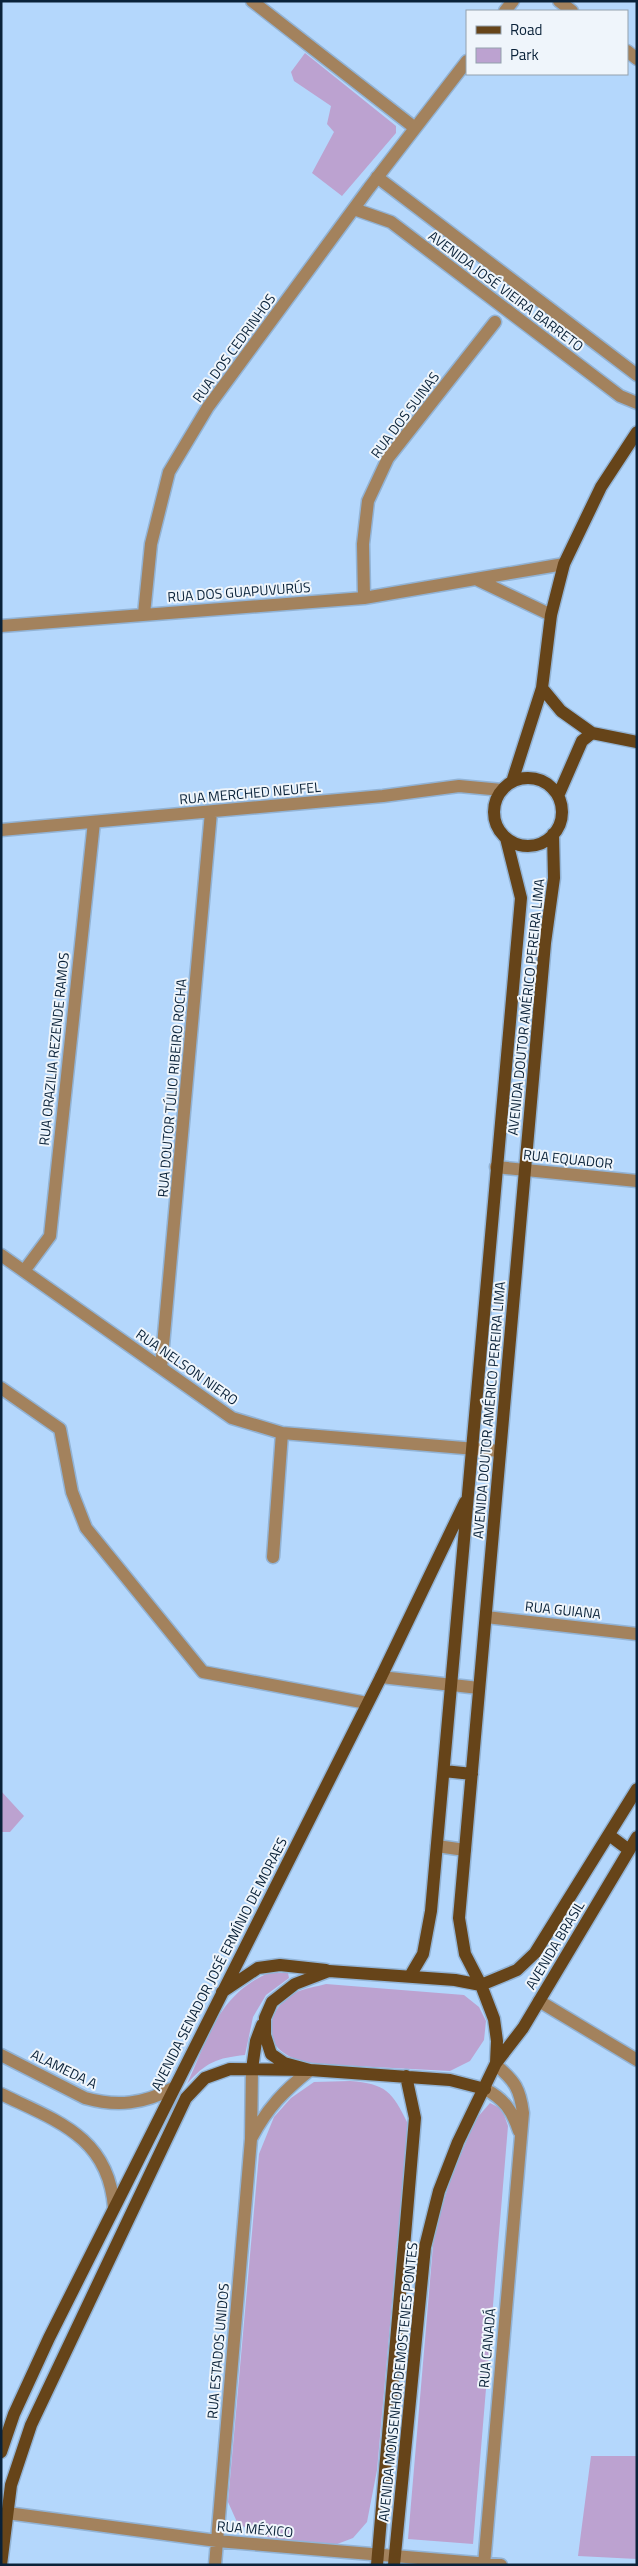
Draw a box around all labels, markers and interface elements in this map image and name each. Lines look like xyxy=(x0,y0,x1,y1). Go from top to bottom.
legend xyxy=(466,10,628,75)
text: Road xyxy=(510,18,542,41)
text: Park xyxy=(510,43,539,66)
street label: AVENIDA JOSÉ VIEIRA BARRETO xyxy=(424,225,588,356)
street label: RUA DOS CEDRINHOS xyxy=(187,289,280,407)
street label: RUA DOS SUINAS xyxy=(365,367,444,462)
street label: RUA DOS GUAPUVURÚS xyxy=(167,576,311,607)
street label: RUA MERCHED NEUFEL xyxy=(178,776,322,809)
street label: AVENIDA DOUTOR AMÉRICO PEREIRA LIMA xyxy=(502,877,550,1136)
street label: RUA ORAZILIA REZENDE RAMOS xyxy=(33,951,74,1147)
street label: RUA DOUTOR TÚLIO RIBEIRO ROCHA xyxy=(151,977,192,1198)
street label: RUA EQUADOR xyxy=(522,1143,614,1174)
street label: AVENIDA DOUTOR AMÉRICO PEREIRA LIMA xyxy=(467,1280,510,1539)
street label: RUA NELSON NIERO xyxy=(132,1323,243,1410)
street label: RUA GUIANA xyxy=(524,1595,603,1624)
street label: AVENIDA SENADOR JOSÉ ERMÍNIO DE MORAES xyxy=(145,1834,292,2094)
street label: AVENIDA BRASIL xyxy=(520,1896,590,1993)
street label: ALAMEDA A xyxy=(27,2043,102,2094)
street label: AVENIDA MONSENHOR DEMOSTENES PONTES xyxy=(372,2241,423,2523)
street label: RUA ESTADOS UNIDOS xyxy=(201,2282,234,2420)
street label: RUA CANADÁ xyxy=(473,2307,501,2389)
street label: RUA MÉXICO xyxy=(216,2515,294,2542)

